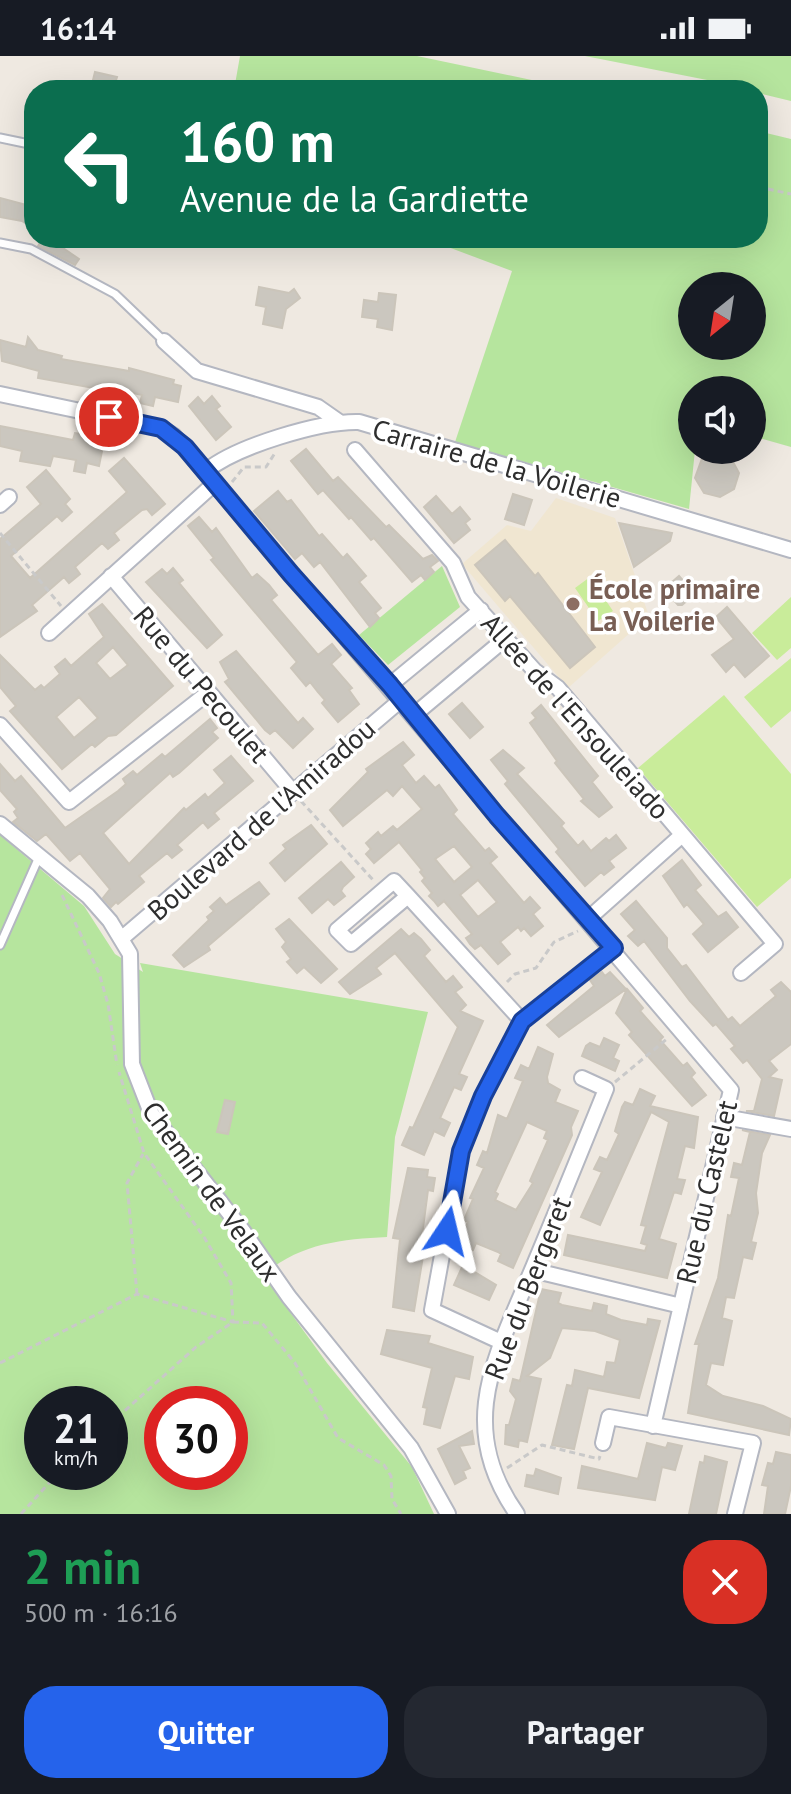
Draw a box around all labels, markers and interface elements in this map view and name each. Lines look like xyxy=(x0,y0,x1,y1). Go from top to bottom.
text: 16:14 xyxy=(40,9,116,48)
text: 160 m xyxy=(180,105,335,177)
icon: left xyxy=(48,112,152,216)
text: Avenue de la Gardiette xyxy=(180,175,529,222)
north arrow xyxy=(678,272,766,360)
map controls xyxy=(678,272,766,464)
button: sound xyxy=(678,376,766,464)
pin xyxy=(75,383,143,451)
icon: arrive xyxy=(87,395,131,439)
street label: Carraire de la Voilerie xyxy=(368,410,626,516)
place label: École primaire La Voilerie xyxy=(589,570,760,639)
marker: École primaire La Voilerie xyxy=(564,595,582,613)
street label: Rue du Pecoulet xyxy=(126,598,279,770)
street label: Allée de l'Ensouleiado xyxy=(473,605,679,827)
street label: Boulevard de l'Amiradou xyxy=(139,710,383,928)
street label: Chemin de Velaux xyxy=(134,1093,290,1289)
street label: Rue du Castelet xyxy=(667,1096,745,1287)
position arrow xyxy=(405,1189,489,1273)
street label: Rue du Bergeret xyxy=(475,1191,579,1385)
speed limit sign: 30 xyxy=(144,1386,248,1490)
text: 21 xyxy=(53,1402,99,1454)
text: km/h xyxy=(54,1445,98,1471)
text: 2 min xyxy=(24,1535,141,1597)
button: close xyxy=(683,1540,767,1624)
text: 500 m · 16:16 xyxy=(24,1596,178,1629)
button: Quitter xyxy=(24,1686,388,1778)
button: Partager xyxy=(404,1686,767,1778)

